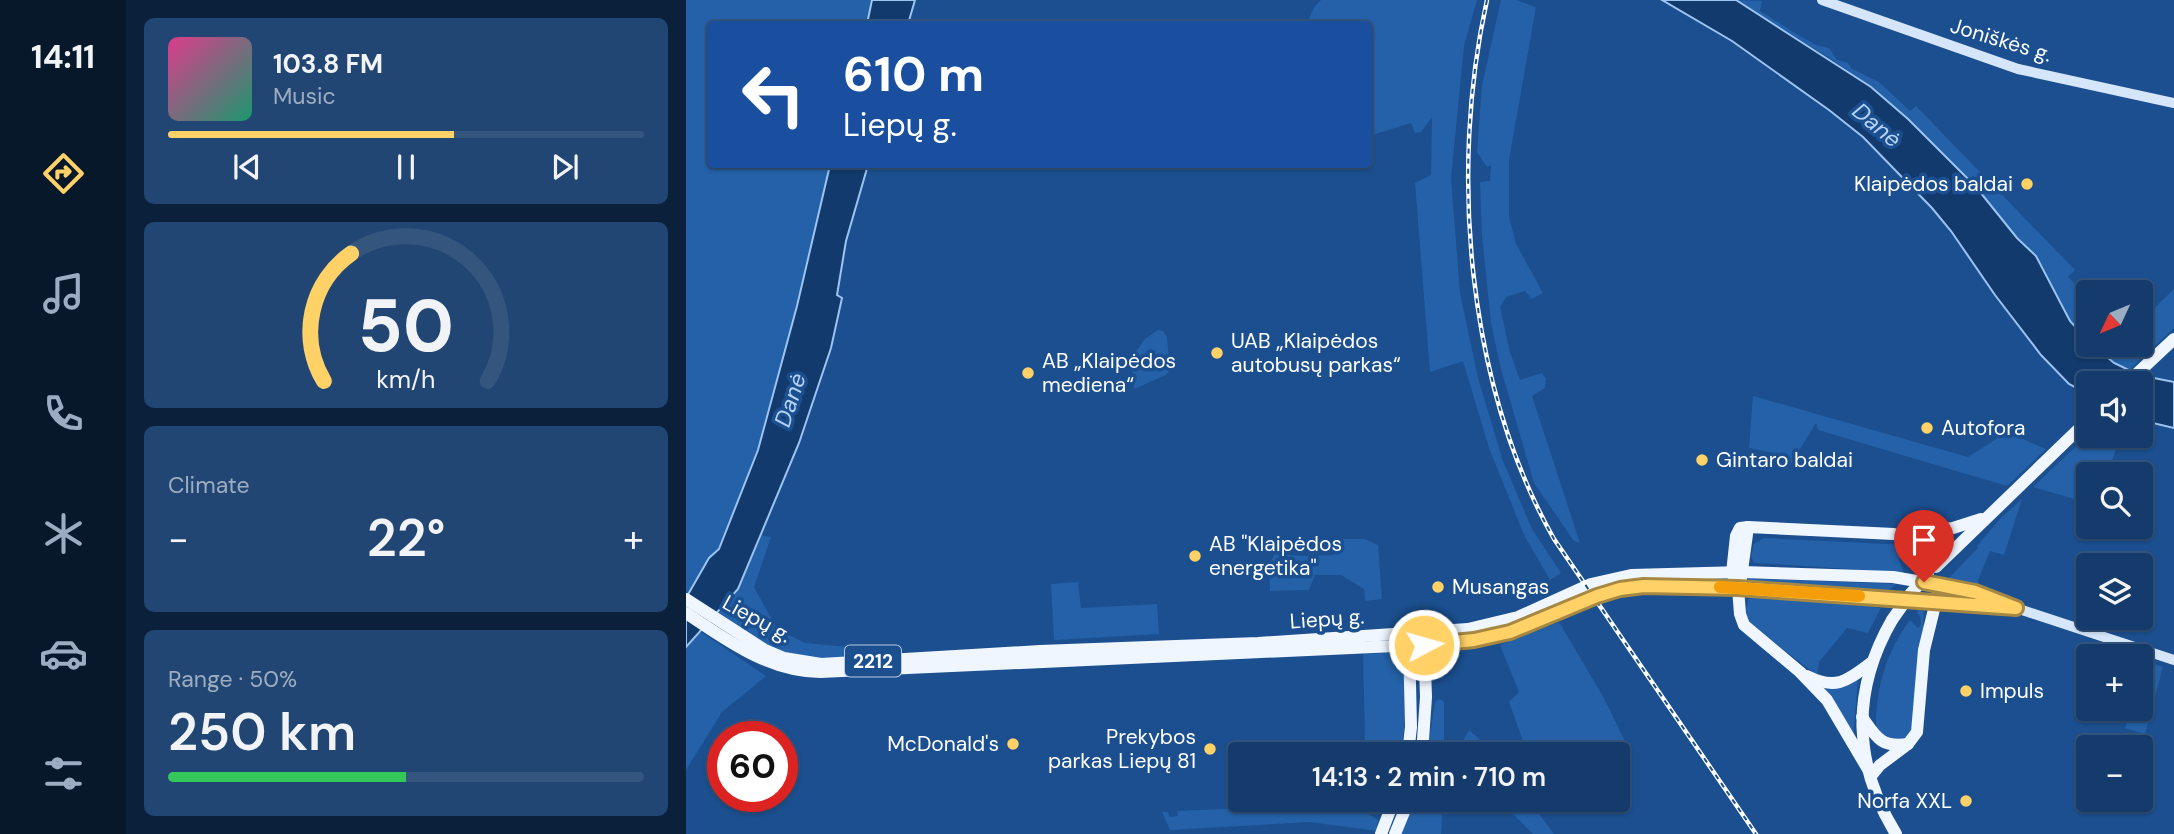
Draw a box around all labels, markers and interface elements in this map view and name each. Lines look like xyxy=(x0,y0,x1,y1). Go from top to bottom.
street label: Joniškės g. xyxy=(1947,11,2055,69)
text: 14:11 xyxy=(31,36,95,78)
text: 610 m xyxy=(843,42,984,106)
text: 103.8 FM xyxy=(273,47,383,81)
icon: left xyxy=(728,49,819,140)
text: Music xyxy=(273,81,336,111)
water label: Danė xyxy=(1846,96,1908,154)
text: Liepų g. xyxy=(843,104,957,146)
icon: previous xyxy=(228,148,266,186)
icon: pause xyxy=(387,148,425,186)
icon: next xyxy=(546,148,584,186)
icon: directions xyxy=(39,149,88,198)
place label: Klaipėdos baldai xyxy=(1854,170,2013,198)
marker: Klaipėdos baldai xyxy=(2019,176,2035,192)
icon: music xyxy=(39,269,88,318)
text: 50 xyxy=(358,279,454,374)
north arrow xyxy=(2076,280,2152,357)
map controls xyxy=(2076,280,2153,812)
place label: UAB „Klaipėdos autobusų parkas“ xyxy=(1231,327,1401,379)
marker: UAB „Klaipėdos autobusų parkas“ xyxy=(1209,345,1225,361)
place label: AB „Klaipėdos mediena“ xyxy=(1042,347,1176,399)
text: km/h xyxy=(376,363,436,396)
marker: AB „Klaipėdos mediena“ xyxy=(1020,365,1036,381)
water label: Danė xyxy=(767,369,813,431)
button: sound xyxy=(2076,371,2153,448)
icon: phone xyxy=(39,389,88,438)
place label: Autofora xyxy=(1941,414,2026,442)
marker: Autofora xyxy=(1919,420,1935,436)
place label: Gintaro baldai xyxy=(1716,446,1853,474)
marker: Gintaro baldai xyxy=(1694,452,1710,468)
button: search xyxy=(2076,462,2153,539)
text: Climate xyxy=(168,470,250,500)
text: 22° xyxy=(367,504,445,572)
icon: climate xyxy=(39,509,88,558)
pin xyxy=(1894,510,1954,582)
text: − xyxy=(168,514,189,564)
text: + xyxy=(623,514,644,564)
icon: arrive xyxy=(1905,521,1943,559)
place label: AB "Klaipėdos energetika" xyxy=(1209,530,1342,582)
marker: AB "Klaipėdos energetika" xyxy=(1187,548,1203,564)
button: layers xyxy=(2076,553,2153,630)
place label: Musangas xyxy=(1452,573,1549,601)
marker: Musangas xyxy=(1430,579,1446,595)
street label: Liepų g. xyxy=(718,589,796,649)
street label: Liepų g. xyxy=(1289,602,1365,636)
position arrow xyxy=(1387,608,1461,682)
icon: car xyxy=(39,629,88,678)
button: + xyxy=(2076,644,2153,721)
road number: 2212 xyxy=(845,646,901,676)
text: Range · 50% xyxy=(168,664,297,694)
place label: Impuls xyxy=(1980,677,2044,705)
marker: Impuls xyxy=(1958,683,1974,699)
text: 250 km xyxy=(168,698,356,766)
speed limit sign: 60 xyxy=(707,721,798,812)
place label: Prekybos parkas Liepų 81 xyxy=(1048,723,1196,775)
place label: McDonald's xyxy=(887,730,999,758)
button: − xyxy=(2076,735,2153,812)
marker: McDonald's xyxy=(1005,736,1021,752)
marker: Prekybos parkas Liepų 81 xyxy=(1202,741,1218,757)
icon: filters xyxy=(39,749,88,798)
text: 14:13 · 2 min · 710 m xyxy=(1312,760,1546,794)
place label: Norfa XXL xyxy=(1857,787,1952,815)
marker: Norfa XXL xyxy=(1958,793,1974,809)

